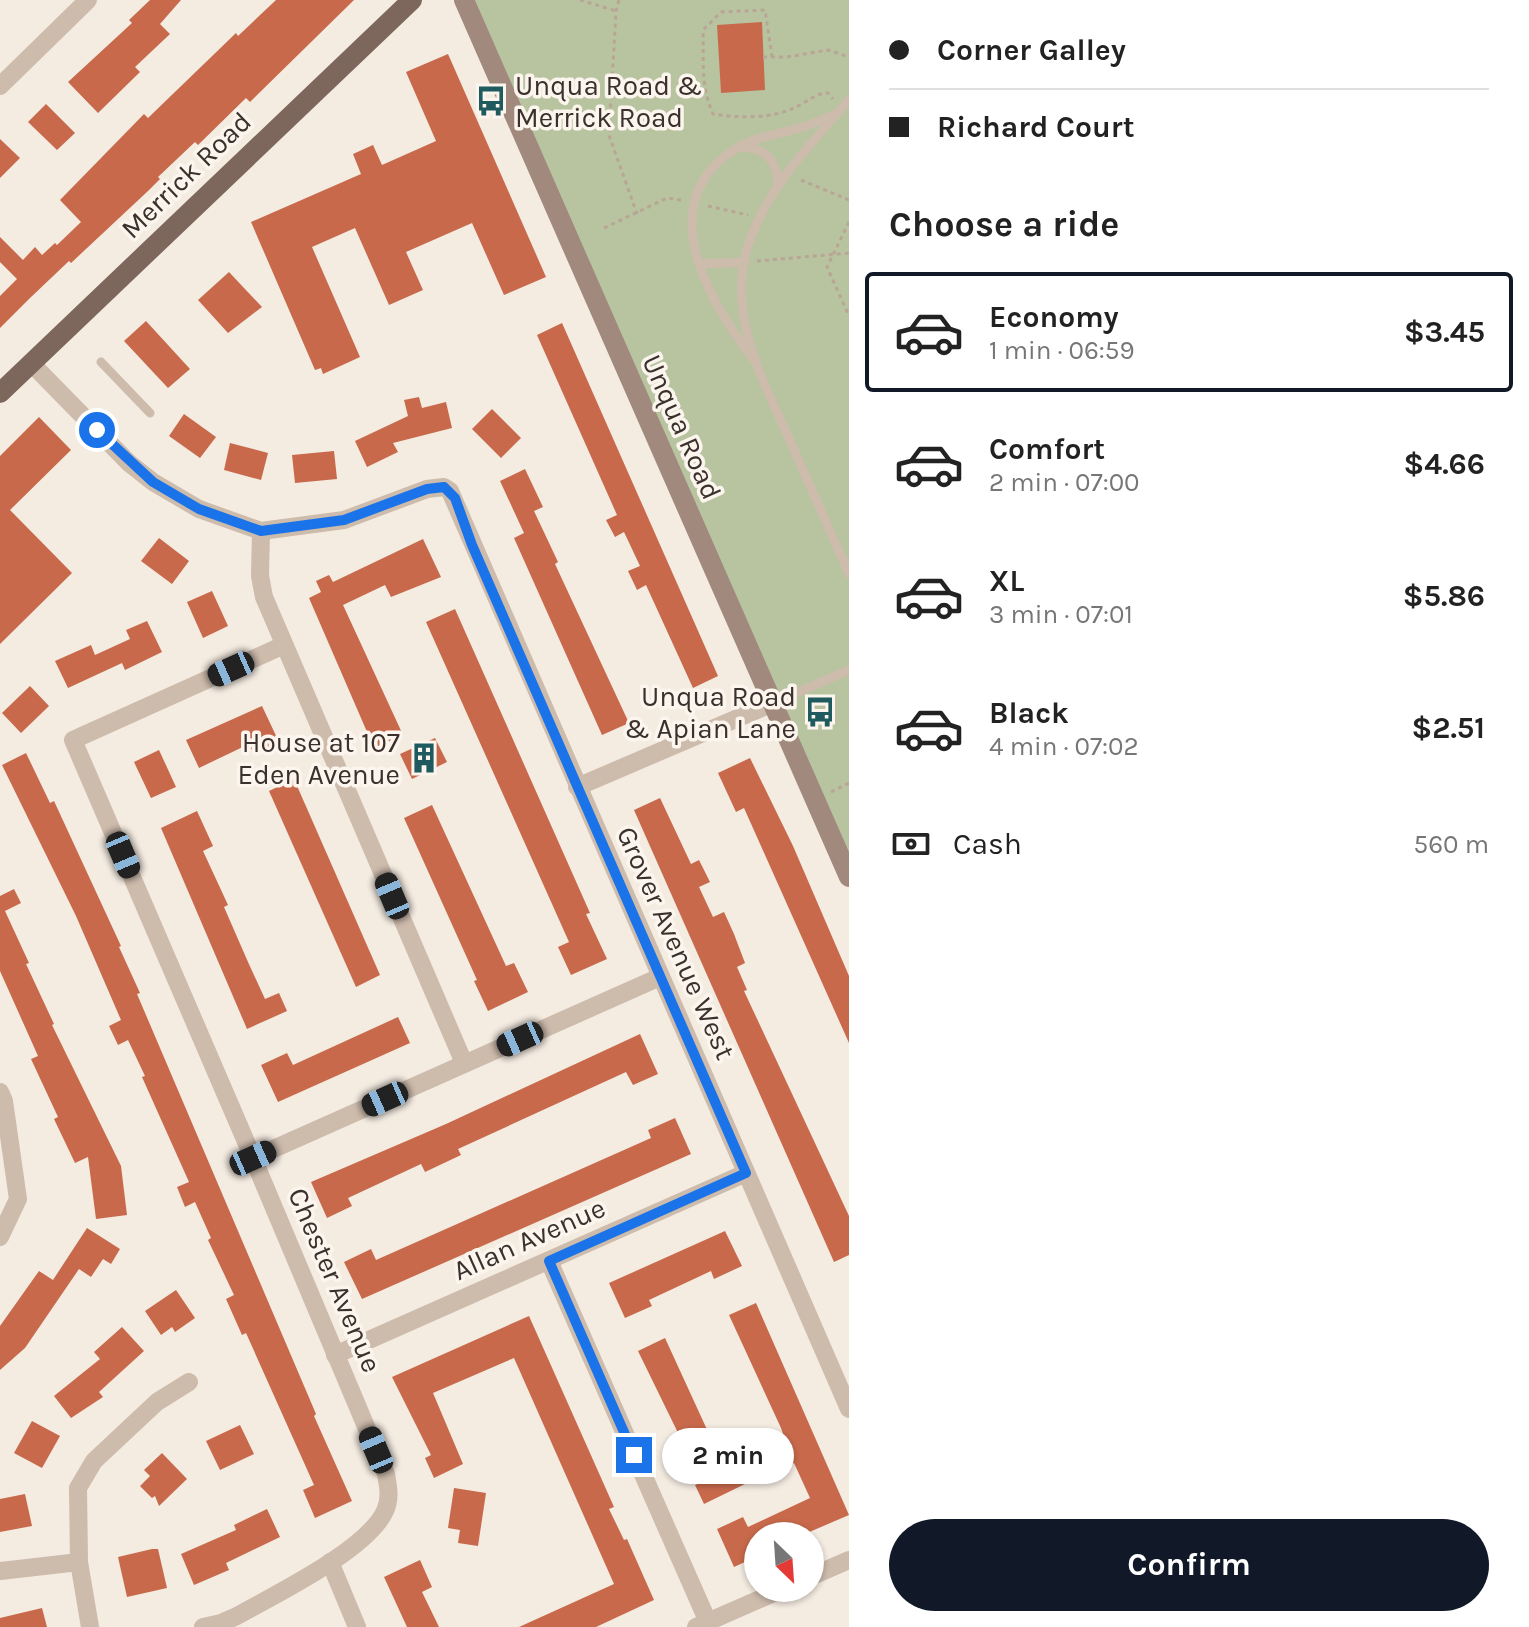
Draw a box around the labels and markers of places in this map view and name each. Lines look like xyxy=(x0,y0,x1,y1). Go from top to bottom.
place label: Unqua Road & Merrick Road xyxy=(515,69,702,134)
bus stop icon: Unqua Road & Merrick Road xyxy=(474,84,508,118)
place label: Unqua Road & Apian Lane xyxy=(624,680,796,745)
bus stop icon: Unqua Road & Apian Lane xyxy=(803,695,837,729)
place label: House at 107 Eden Avenue xyxy=(238,726,400,791)
building icon: House at 107 Eden Avenue xyxy=(407,741,441,775)

